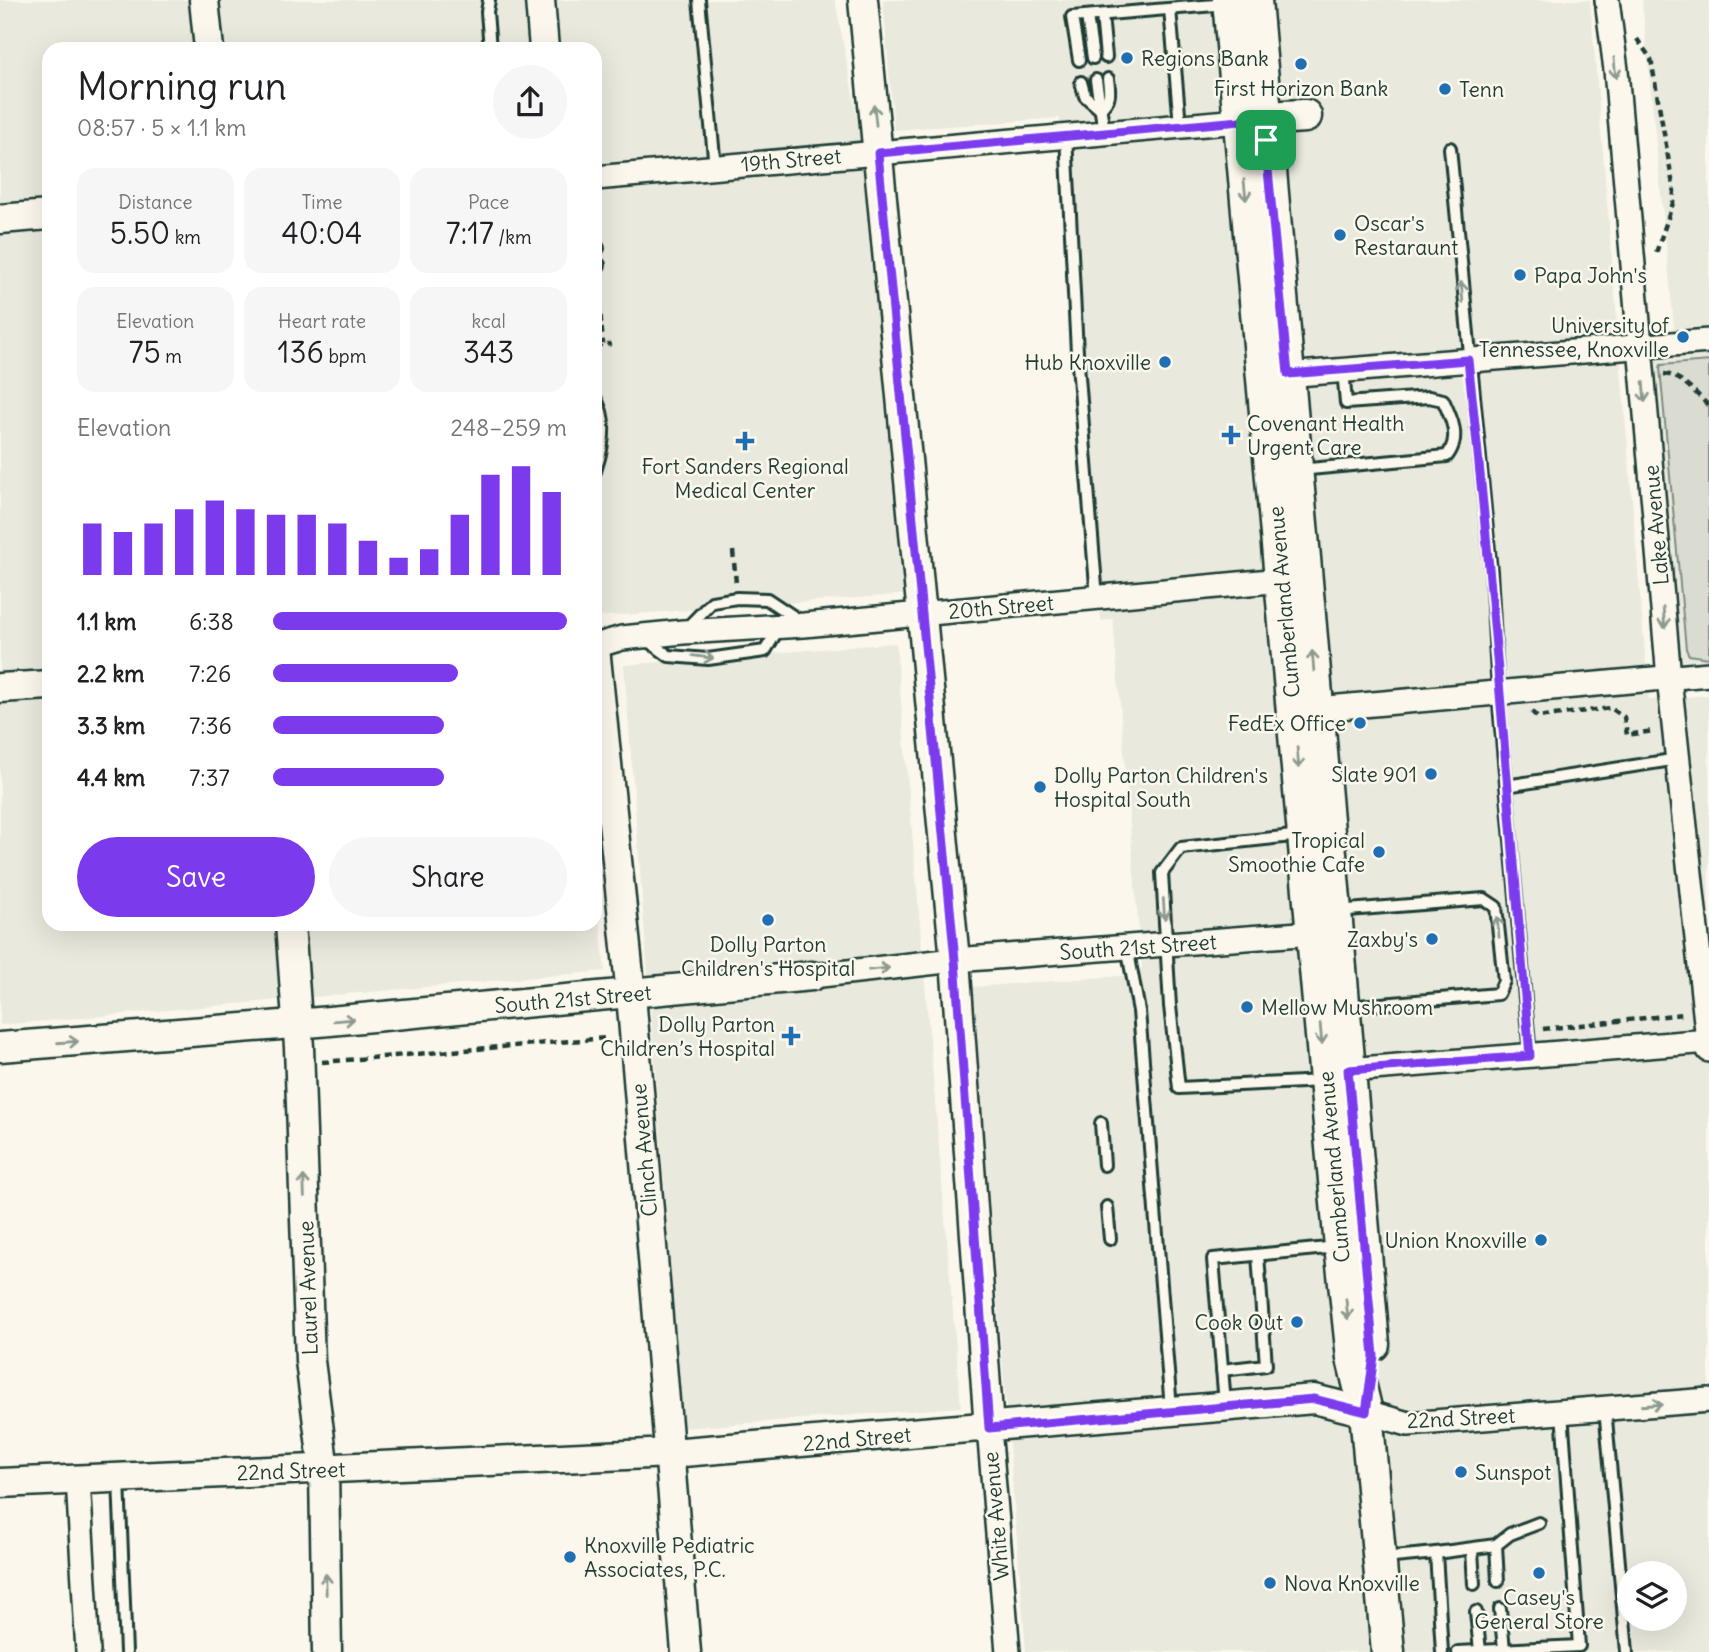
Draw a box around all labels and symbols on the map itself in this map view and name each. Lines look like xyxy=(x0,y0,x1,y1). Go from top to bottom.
place label: Regions Bank xyxy=(1141,45,1269,72)
marker: Regions Bank xyxy=(1119,50,1135,66)
marker: First Horizon Bank xyxy=(1293,56,1309,72)
one-way arrow xyxy=(1609,56,1622,78)
place label: First Horizon Bank xyxy=(1214,75,1388,102)
place label: Tenn xyxy=(1459,76,1504,103)
marker: Tenn xyxy=(1437,81,1453,97)
one-way arrow xyxy=(868,105,881,127)
pin xyxy=(1236,110,1296,170)
street label: 19th Street xyxy=(740,142,842,178)
one-way arrow xyxy=(1239,178,1252,201)
place label: Oscar's Restaraunt xyxy=(1354,210,1458,261)
marker: Oscar's Restaraunt xyxy=(1332,227,1348,243)
place label: Papa John's xyxy=(1534,262,1647,289)
marker: Papa John's xyxy=(1512,267,1528,283)
one-way arrow xyxy=(1455,281,1468,304)
place label: University of Tennessee, Knoxville xyxy=(1479,312,1670,363)
marker: University of Tennessee, Knoxville xyxy=(1675,329,1691,345)
place label: Hub Knoxville xyxy=(1024,349,1151,376)
marker: Hub Knoxville xyxy=(1157,354,1173,370)
one-way arrow xyxy=(1638,380,1651,403)
place label: Covenant Health Urgent Care xyxy=(1247,410,1404,461)
marker: Covenant Health Urgent Care xyxy=(1221,425,1241,445)
marker: Fort Sanders Regional Medical Center xyxy=(735,431,755,451)
place label: Fort Sanders Regional Medical Center xyxy=(641,453,849,504)
street label: Lake Avenue xyxy=(1637,464,1675,586)
street label: Cumberland Avenue xyxy=(1262,505,1306,699)
street label: 20th Street xyxy=(947,589,1055,625)
one-way arrow xyxy=(1658,607,1671,629)
one-way arrow xyxy=(1306,650,1319,672)
one-way arrow xyxy=(691,651,714,664)
place label: FedEx Office xyxy=(1228,710,1346,737)
marker: FedEx Office xyxy=(1352,715,1368,731)
one-way arrow xyxy=(1291,746,1304,769)
place label: Slate 901 xyxy=(1331,761,1417,788)
place label: Dolly Parton Children's Hospital South xyxy=(1054,762,1268,813)
marker: Slate 901 xyxy=(1423,766,1439,782)
marker: Dolly Parton Children's Hospital South xyxy=(1032,779,1048,795)
place label: Tropical Smoothie Cafe xyxy=(1228,827,1365,878)
marker: Tropical Smoothie Cafe xyxy=(1371,844,1387,860)
one-way arrow xyxy=(1158,897,1171,920)
marker: Dolly Parton Children's Hospital xyxy=(760,912,776,928)
one-way arrow xyxy=(1492,916,1505,939)
place label: Zaxby's xyxy=(1347,926,1418,953)
street label: South 21st Street xyxy=(1059,928,1217,966)
place label: Dolly Parton Children's Hospital xyxy=(681,931,855,982)
marker: Zaxby's xyxy=(1424,931,1440,947)
one-way arrow xyxy=(868,962,890,975)
street label: South 21st Street xyxy=(493,979,653,1019)
place label: Mellow Mushroom xyxy=(1261,994,1433,1021)
marker: Mellow Mushroom xyxy=(1239,999,1255,1015)
place label: Dolly Parton Children’s Hospital xyxy=(600,1011,775,1062)
one-way arrow xyxy=(332,1013,354,1026)
one-way arrow xyxy=(1315,1022,1328,1044)
marker: Dolly Parton Children’s Hospital xyxy=(781,1026,801,1046)
one-way arrow xyxy=(56,1036,79,1049)
street label: Cumberland Avenue xyxy=(1312,1070,1356,1264)
street label: Clinch Avenue xyxy=(625,1082,663,1218)
one-way arrow xyxy=(298,1174,311,1197)
street label: Laurel Avenue xyxy=(292,1220,324,1356)
place label: Union Knoxville xyxy=(1384,1227,1527,1254)
marker: Union Knoxville xyxy=(1533,1232,1549,1248)
one-way arrow xyxy=(1341,1297,1354,1320)
place label: Cook Out xyxy=(1194,1309,1283,1336)
marker: Cook Out xyxy=(1289,1314,1305,1330)
one-way arrow xyxy=(1640,1398,1663,1411)
street label: 22nd Street xyxy=(1406,1402,1516,1434)
street label: 22nd Street xyxy=(802,1421,912,1457)
street label: White Avenue xyxy=(977,1450,1015,1582)
street label: 22nd Street xyxy=(236,1456,346,1486)
place label: Sunspot xyxy=(1475,1459,1551,1486)
marker: Sunspot xyxy=(1453,1464,1469,1480)
place label: Knoxville Pediatric Associates, P.C. xyxy=(584,1532,755,1583)
marker: Knoxville Pediatric Associates, P.C. xyxy=(562,1549,578,1565)
marker: Casey's General Store xyxy=(1531,1565,1547,1581)
place label: Nova Knoxville xyxy=(1284,1570,1420,1597)
one-way arrow xyxy=(319,1573,333,1596)
marker: Nova Knoxville xyxy=(1262,1575,1278,1591)
place label: Casey's General Store xyxy=(1474,1584,1604,1635)

